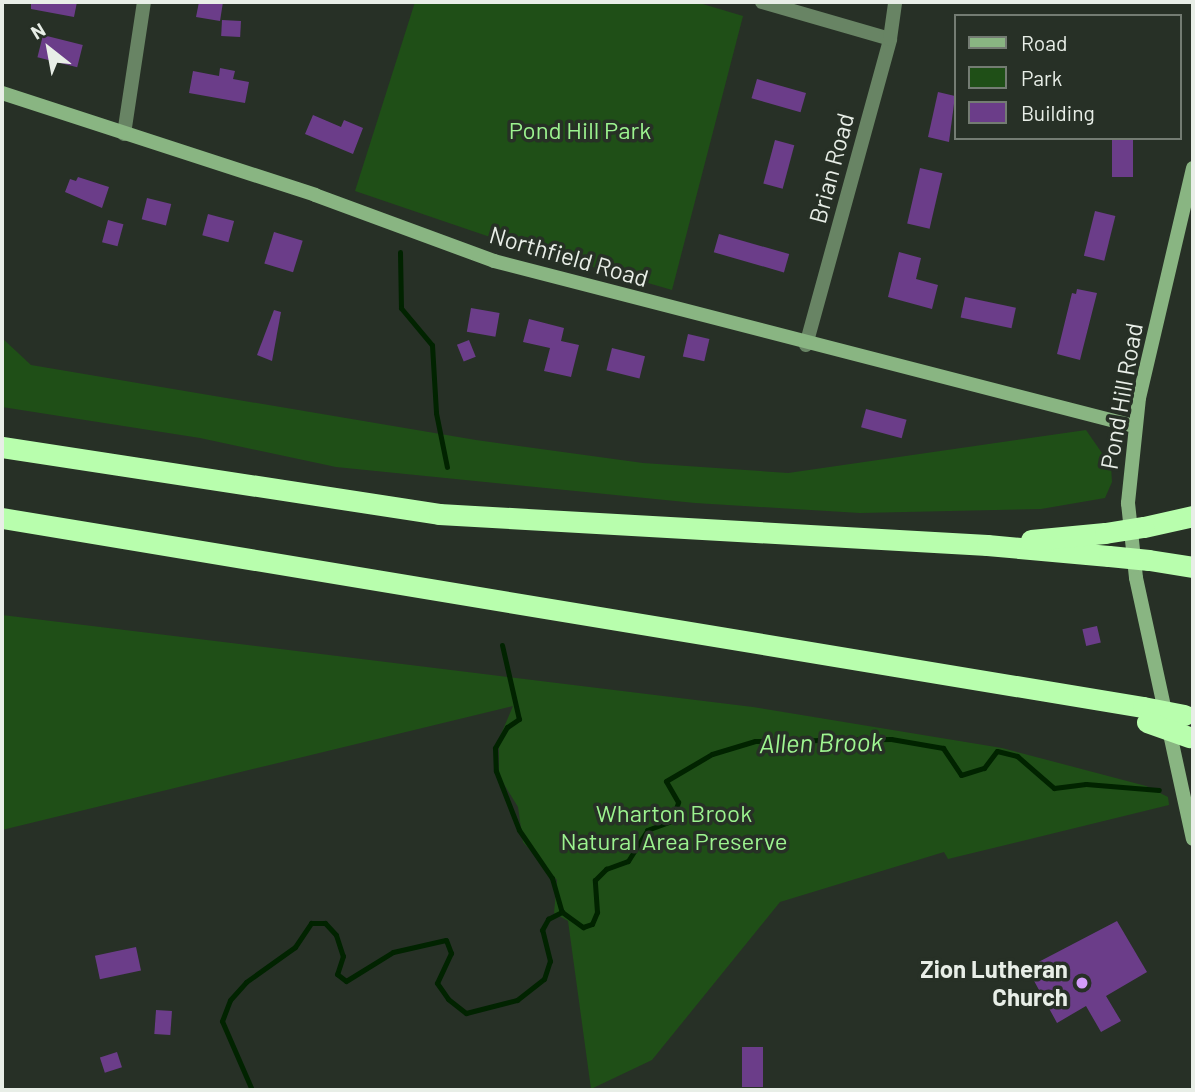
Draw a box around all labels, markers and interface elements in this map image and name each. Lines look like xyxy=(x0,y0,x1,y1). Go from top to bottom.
north arrow xyxy=(14,14,84,84)
legend xyxy=(954,14,1181,140)
text: N xyxy=(27,17,49,44)
text: Road xyxy=(1021,30,1067,55)
text: Park xyxy=(1021,65,1062,90)
text: Building xyxy=(1021,100,1095,125)
street label: Brian Road xyxy=(802,110,860,226)
park label: Pond Hill Park xyxy=(509,116,651,144)
street label: Northfield Road xyxy=(486,220,652,292)
street label: Pond Hill Road xyxy=(1094,321,1148,471)
water label: Allen Brook xyxy=(759,725,883,759)
park label: Wharton Brook Natural Area Preserve xyxy=(560,799,788,855)
place label: Zion Lutheran Church xyxy=(920,955,1068,1011)
marker: Zion Lutheran Church xyxy=(1074,975,1090,991)

